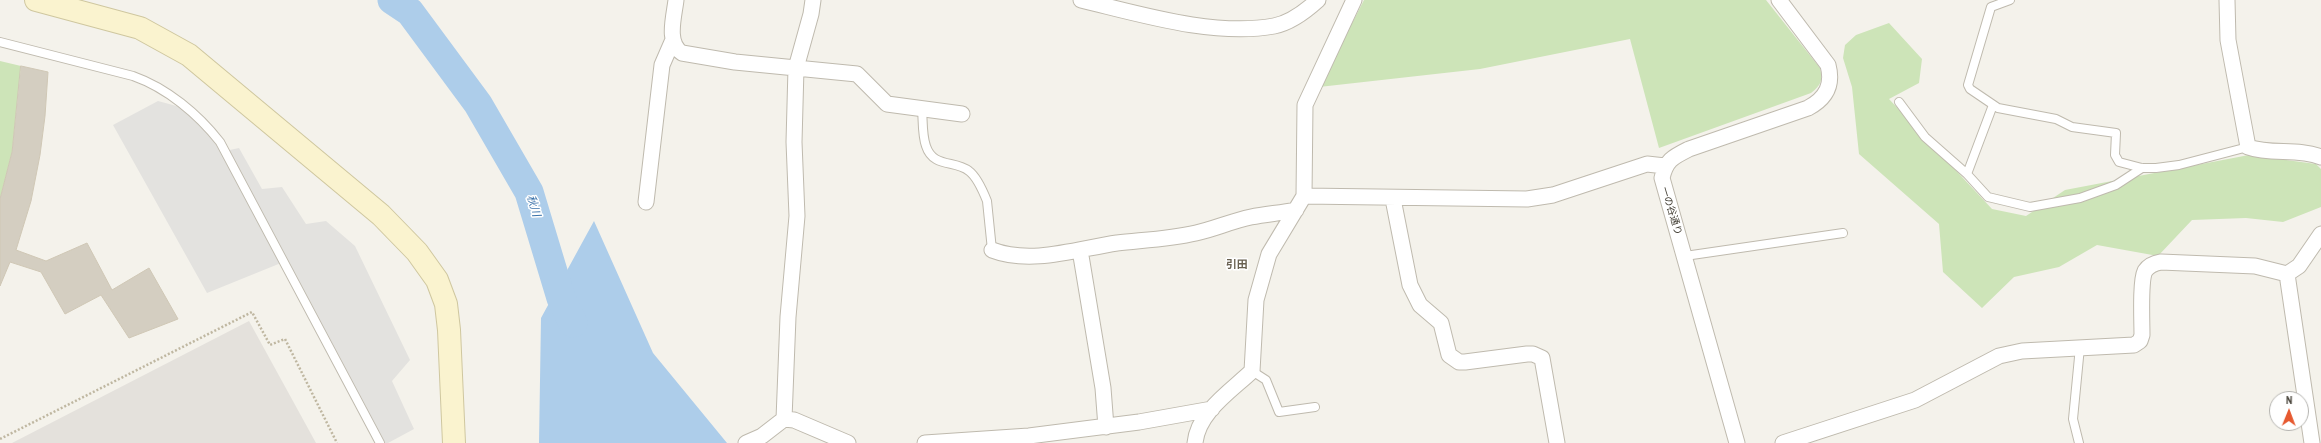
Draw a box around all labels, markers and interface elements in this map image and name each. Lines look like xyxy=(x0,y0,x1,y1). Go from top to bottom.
street label: 一の谷通り xyxy=(1658,185,1684,237)
water label: 秋川 xyxy=(523,194,543,218)
district label: 引田 xyxy=(1226,258,1248,272)
north arrow xyxy=(2269,391,2309,431)
text: N xyxy=(2286,393,2293,407)

